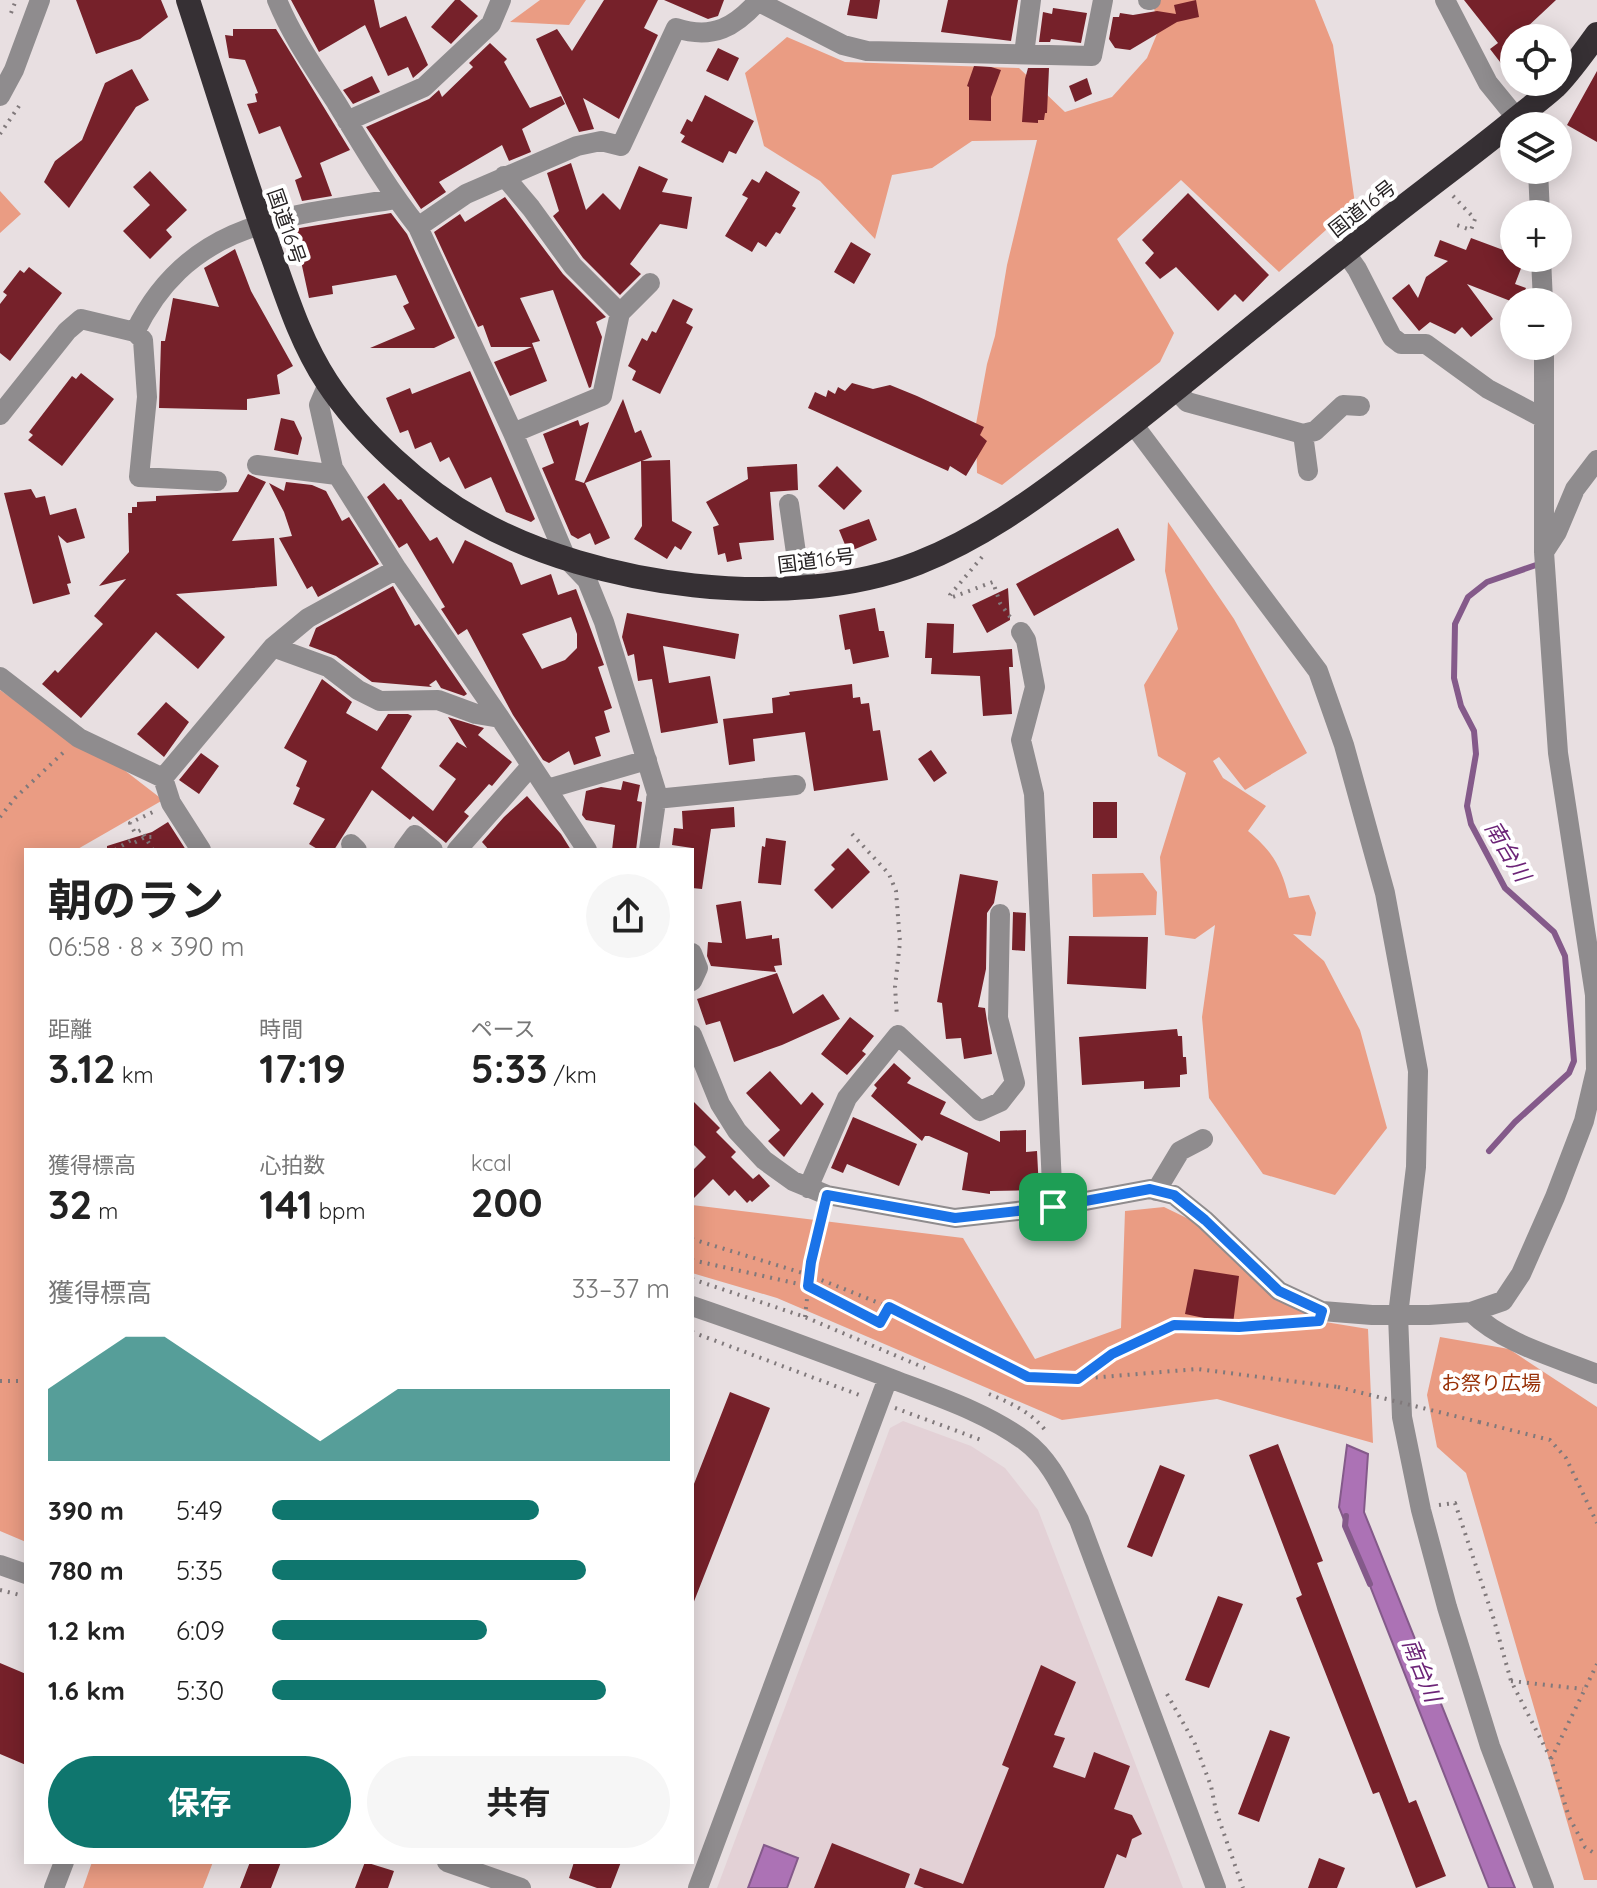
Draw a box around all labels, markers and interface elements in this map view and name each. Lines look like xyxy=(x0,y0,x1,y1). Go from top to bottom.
map controls xyxy=(1500,24,1572,360)
button: locate xyxy=(1500,24,1572,96)
button: layers xyxy=(1500,112,1572,184)
street label: 国道16号 xyxy=(1324,174,1400,242)
street label: 国道16号 xyxy=(262,185,312,267)
button: + xyxy=(1500,200,1572,272)
button: − xyxy=(1500,288,1572,360)
street label: 国道16号 xyxy=(776,543,856,577)
water label: 南台川 xyxy=(1479,815,1538,888)
text: 朝のラン xyxy=(48,872,224,927)
button: share xyxy=(586,874,670,958)
text: 06:58 · 8 × 390 m xyxy=(48,930,244,963)
text: 距離 xyxy=(48,1015,92,1043)
text: 時間 xyxy=(259,1015,303,1043)
text: ペース xyxy=(471,1015,536,1043)
text: 3.12 xyxy=(48,1043,116,1093)
text: 17:19 xyxy=(259,1043,346,1093)
text: 5:33 xyxy=(471,1043,548,1093)
text: km xyxy=(116,1061,154,1089)
text: /km xyxy=(548,1061,597,1089)
text: kcal xyxy=(471,1149,512,1177)
text: 獲得標高 xyxy=(48,1151,136,1179)
text: 心拍数 xyxy=(259,1151,325,1179)
pin xyxy=(1019,1173,1087,1241)
text: 200 xyxy=(471,1177,543,1227)
text: 32 xyxy=(48,1179,92,1229)
text: 141 xyxy=(259,1179,313,1229)
icon: arrive xyxy=(1031,1185,1075,1229)
text: m xyxy=(92,1197,118,1225)
text: bpm xyxy=(313,1197,366,1225)
text: 33–37 m xyxy=(572,1272,670,1305)
text: 獲得標高 xyxy=(48,1276,152,1309)
park label: お祭り広場 xyxy=(1441,1370,1541,1395)
text: 390 m xyxy=(48,1494,124,1527)
text: 5:49 xyxy=(176,1494,223,1527)
text: 780 m xyxy=(48,1554,124,1587)
text: 5:35 xyxy=(176,1554,223,1587)
text: 1.2 km xyxy=(48,1614,125,1647)
text: 6:09 xyxy=(176,1614,225,1647)
water label: 南台川 xyxy=(1397,1634,1448,1708)
text: 1.6 km xyxy=(48,1674,125,1707)
text: 5:30 xyxy=(176,1674,224,1707)
button: 保存 xyxy=(48,1756,351,1848)
button: 共有 xyxy=(367,1756,670,1848)

